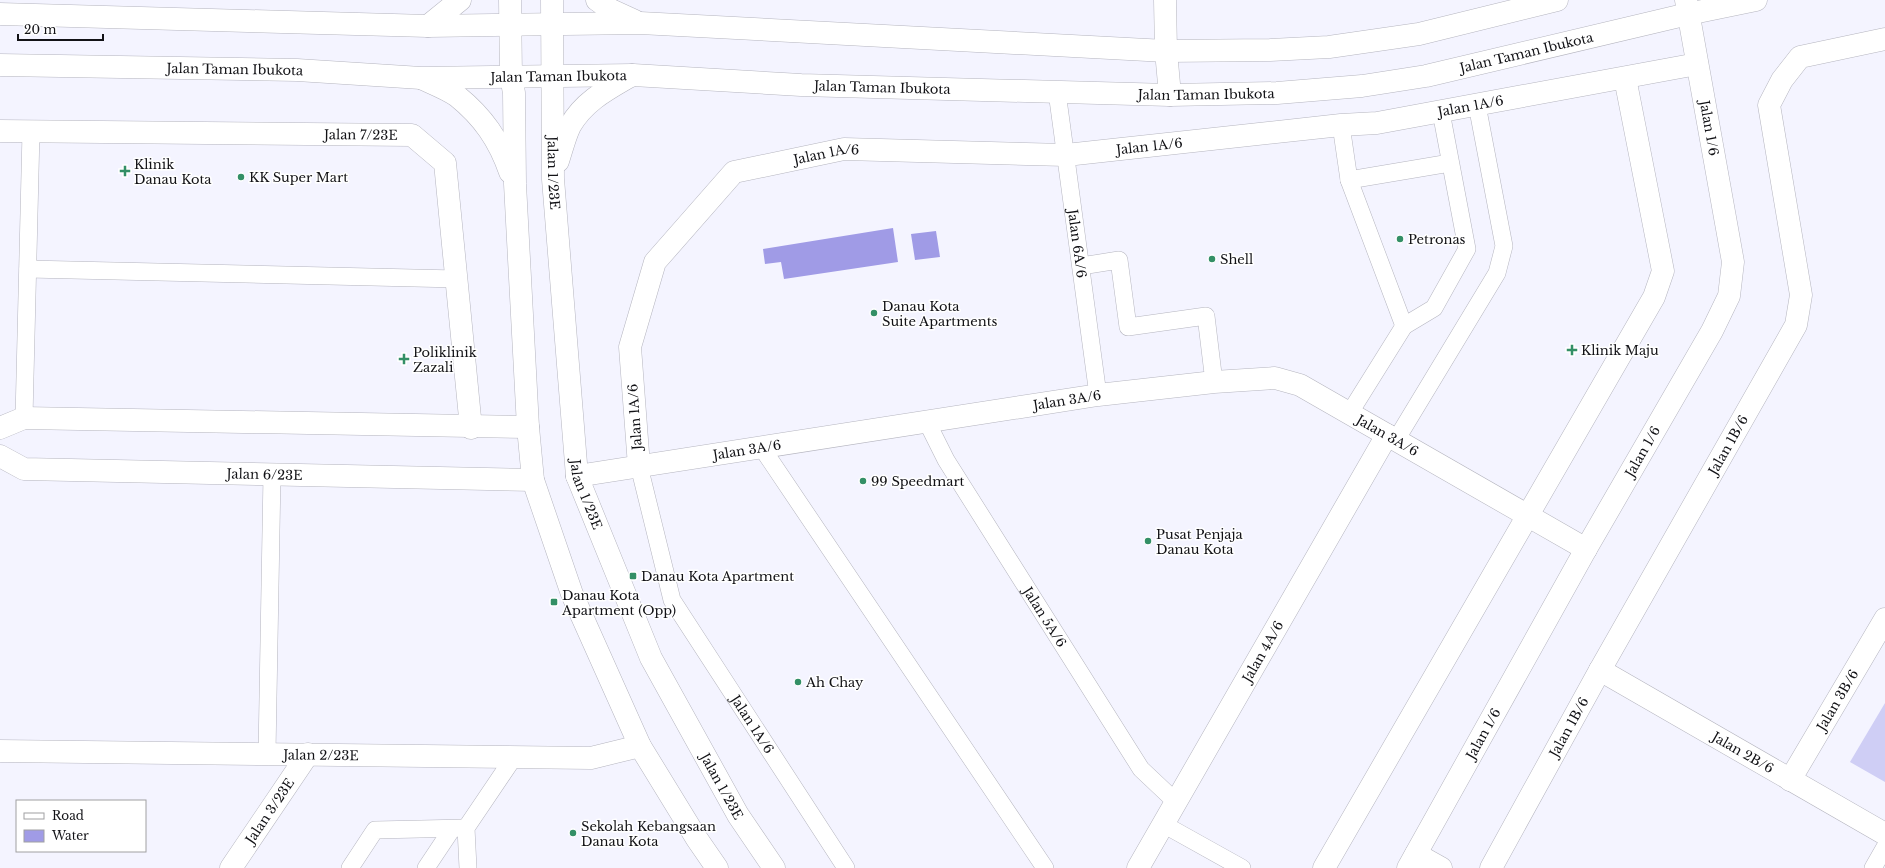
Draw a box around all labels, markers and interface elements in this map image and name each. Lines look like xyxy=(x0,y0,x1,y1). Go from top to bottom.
scale bar xyxy=(18,16,103,42)
text: 20 m xyxy=(24,22,56,37)
street label: Jalan Taman Ibukota xyxy=(1456,28,1596,77)
street label: Jalan Taman Ibukota xyxy=(165,59,305,79)
street label: Jalan Taman Ibukota xyxy=(488,67,628,86)
street label: Jalan Taman Ibukota xyxy=(812,77,952,98)
street label: Jalan Taman Ibukota xyxy=(1136,85,1275,104)
street label: Jalan 1A/6 xyxy=(1434,91,1505,121)
street label: Jalan 1/6 xyxy=(1695,97,1722,157)
street label: Jalan 7/23E xyxy=(322,126,398,143)
street label: Jalan 1/23E xyxy=(544,134,564,210)
street label: Jalan 1A/6 xyxy=(1113,134,1183,158)
street label: Jalan 1A/6 xyxy=(790,140,859,168)
place label: Klinik Danau Kota xyxy=(134,156,212,188)
marker: Klinik Danau Kota xyxy=(119,165,131,177)
place label: KK Super Mart xyxy=(249,169,348,186)
marker: KK Super Mart xyxy=(236,172,246,182)
street label: Jalan 6A/6 xyxy=(1064,206,1091,279)
place label: Petronas xyxy=(1408,231,1466,248)
marker: Petronas xyxy=(1395,234,1405,244)
place label: Shell xyxy=(1220,251,1253,268)
marker: Shell xyxy=(1207,254,1217,264)
place label: Danau Kota Suite Apartments xyxy=(882,298,998,330)
marker: Danau Kota Suite Apartments xyxy=(869,308,879,318)
place label: Klinik Maju xyxy=(1581,342,1659,359)
place label: Poliklinik Zazali xyxy=(413,344,477,376)
marker: Klinik Maju xyxy=(1566,344,1578,356)
marker: Poliklinik Zazali xyxy=(398,353,410,365)
street label: Jalan 1A/6 xyxy=(624,383,646,453)
street label: Jalan 3A/6 xyxy=(1030,386,1102,414)
street label: Jalan 3A/6 xyxy=(1352,410,1422,460)
street label: Jalan 1B/6 xyxy=(1703,412,1752,480)
street label: Jalan 1/6 xyxy=(1620,423,1664,482)
street label: Jalan 3A/6 xyxy=(710,436,782,464)
street label: Jalan 1/23E xyxy=(567,457,606,532)
street label: Jalan 6/23E xyxy=(225,465,303,484)
place label: 99 Speedmart xyxy=(871,473,965,490)
marker: 99 Speedmart xyxy=(858,476,868,486)
place label: Pusat Penjaja Danau Kota xyxy=(1156,526,1243,558)
marker: Pusat Penjaja Danau Kota xyxy=(1143,536,1153,546)
place label: Danau Kota Apartment xyxy=(641,568,794,585)
marker: Danau Kota Apartment xyxy=(628,571,638,581)
street label: Jalan 5A/6 xyxy=(1019,582,1070,650)
place label: Danau Kota Apartment (Opp) xyxy=(561,587,676,619)
marker: Danau Kota Apartment (Opp) xyxy=(549,597,559,607)
street label: Jalan 4A/6 xyxy=(1237,617,1287,687)
street label: Jalan 3B/6 xyxy=(1812,666,1862,735)
place label: Ah Chay xyxy=(805,674,864,691)
marker: Ah Chay xyxy=(793,677,803,687)
street label: Jalan 1A/6 xyxy=(726,690,778,757)
street label: Jalan 1B/6 xyxy=(1544,694,1592,762)
street label: Jalan 1/6 xyxy=(1461,705,1504,764)
street label: Jalan 2B/6 xyxy=(1707,727,1777,777)
street label: Jalan 2/23E xyxy=(281,746,359,764)
street label: Jalan 1/23E xyxy=(696,748,747,822)
street label: Jalan 3/23E xyxy=(240,775,298,849)
legend xyxy=(16,800,146,852)
text: Road xyxy=(52,808,84,823)
place label: Sekolah Kebangsaan Danau Kota xyxy=(581,818,716,850)
text: Water xyxy=(51,828,89,843)
marker: Sekolah Kebangsaan Danau Kota xyxy=(568,828,578,838)

